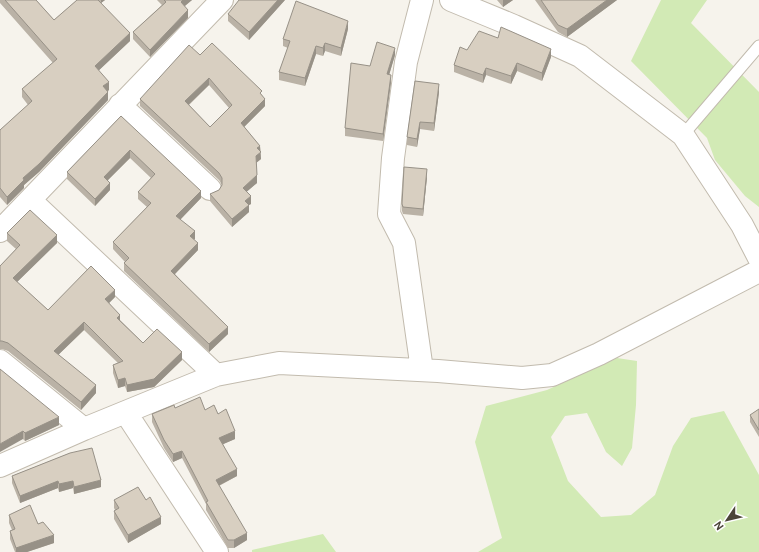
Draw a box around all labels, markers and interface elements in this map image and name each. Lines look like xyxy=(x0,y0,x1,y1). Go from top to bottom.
north arrow xyxy=(707,500,747,540)
text: N xyxy=(712,518,728,532)

